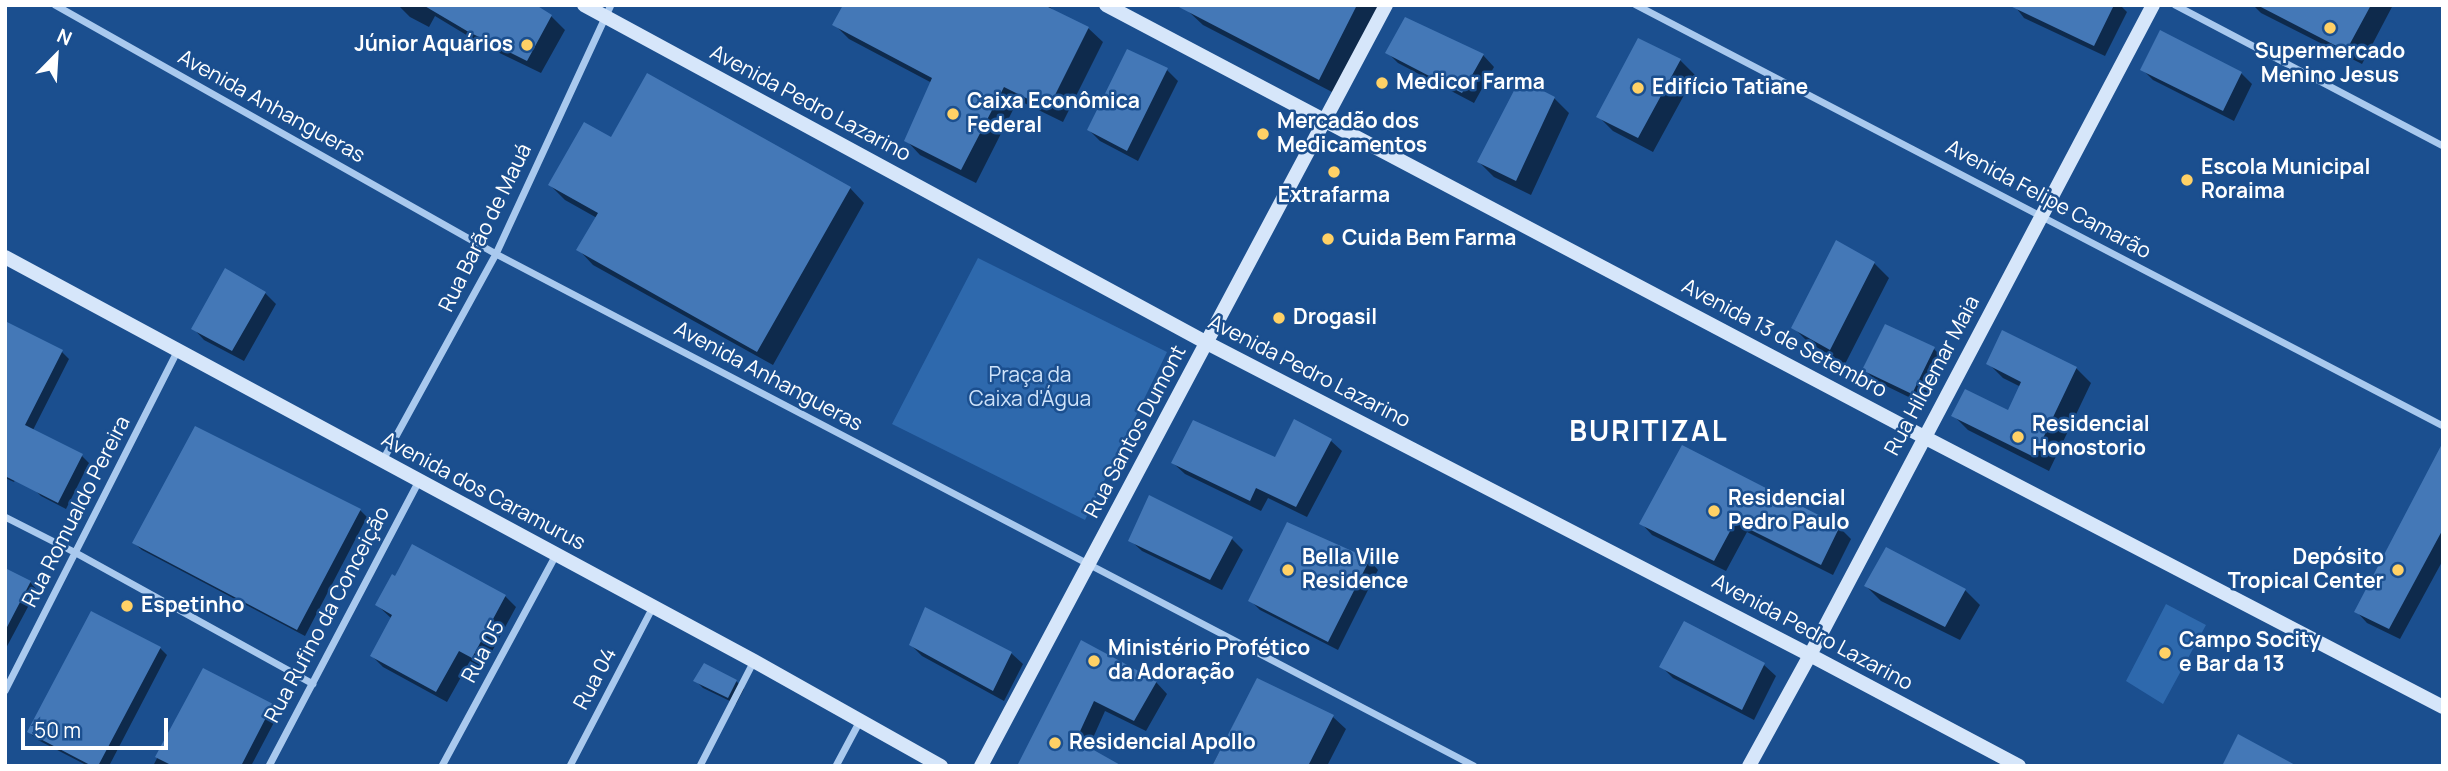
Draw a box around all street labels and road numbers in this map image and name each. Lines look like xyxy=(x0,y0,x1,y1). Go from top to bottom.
street label: Avenida Pedro Lazarino xyxy=(705,40,915,168)
street label: Avenida Anhangueras xyxy=(173,45,369,169)
street label: Avenida Felipe Camarão xyxy=(1941,135,2155,265)
street label: Rua Barão de Mauá xyxy=(434,140,538,316)
street label: Avenida 13 de Setembro xyxy=(1677,274,1891,404)
street label: Rua Hildemar Maia xyxy=(1880,292,1986,460)
street label: Avenida Pedro Lazarino xyxy=(1204,310,1414,434)
street label: Avenida Anhangueras xyxy=(669,317,867,437)
street label: Rua Santos Dumont xyxy=(1080,341,1192,523)
street label: Rua Romualdo Pereira xyxy=(18,412,136,612)
street label: Avenida dos Caramurus xyxy=(377,428,589,556)
street label: Rua Rufino da Conceição xyxy=(260,503,396,727)
street label: Avenida Pedro Lazarino xyxy=(1707,569,1917,697)
street label: Rua 05 xyxy=(457,617,511,687)
street label: Rua 04 xyxy=(569,644,623,714)

